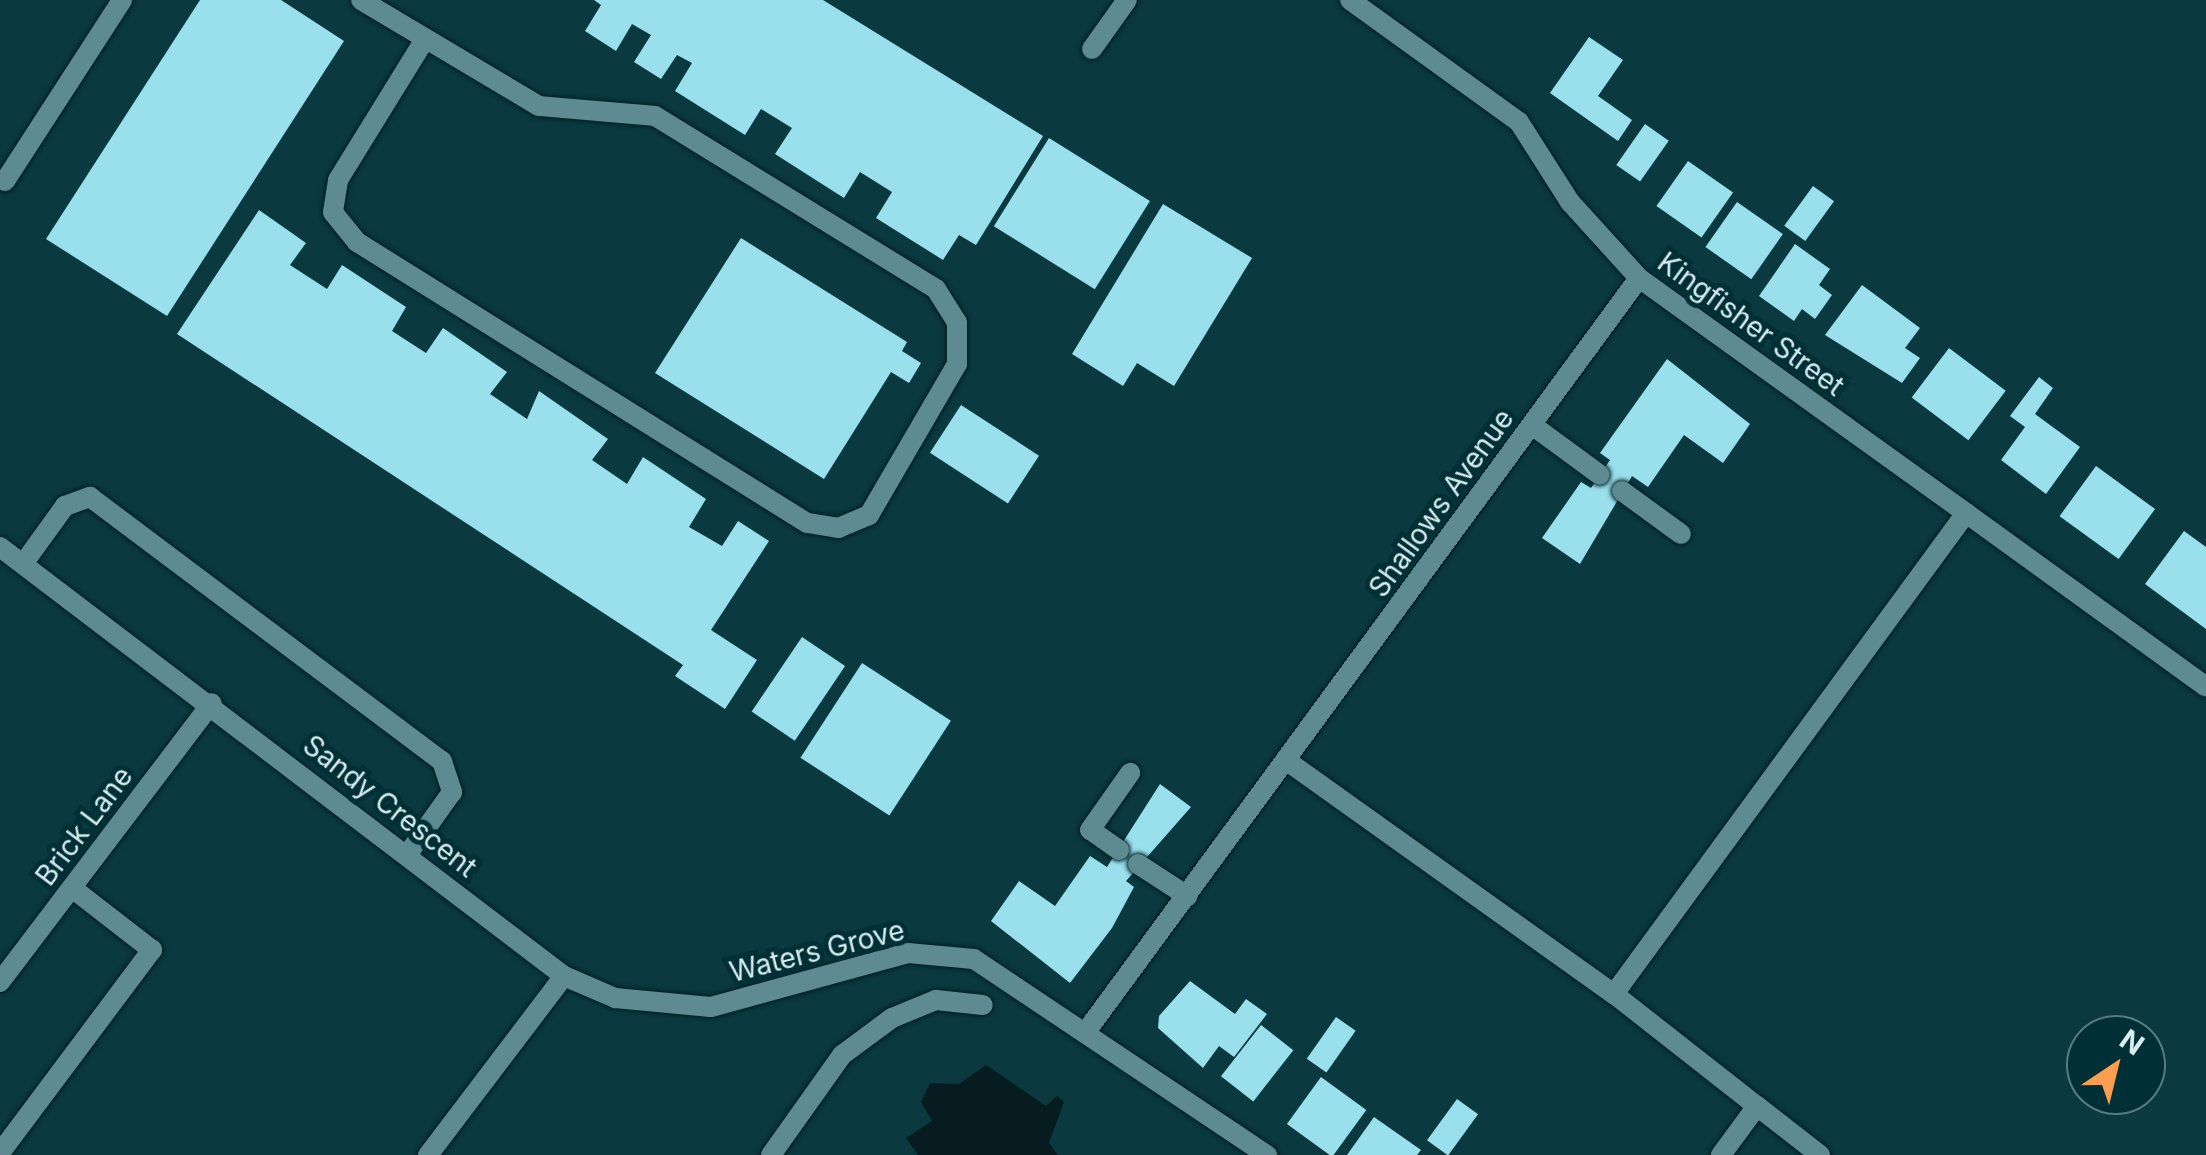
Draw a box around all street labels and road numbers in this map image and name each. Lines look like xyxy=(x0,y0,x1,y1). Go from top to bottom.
street label: Kingfisher Street xyxy=(1651,245,1851,403)
street label: Shallows Avenue xyxy=(1362,403,1520,603)
street label: Sandy Crescent xyxy=(297,728,483,884)
street label: Brick Lane xyxy=(29,760,139,892)
street label: Waters Grove xyxy=(726,913,908,989)

